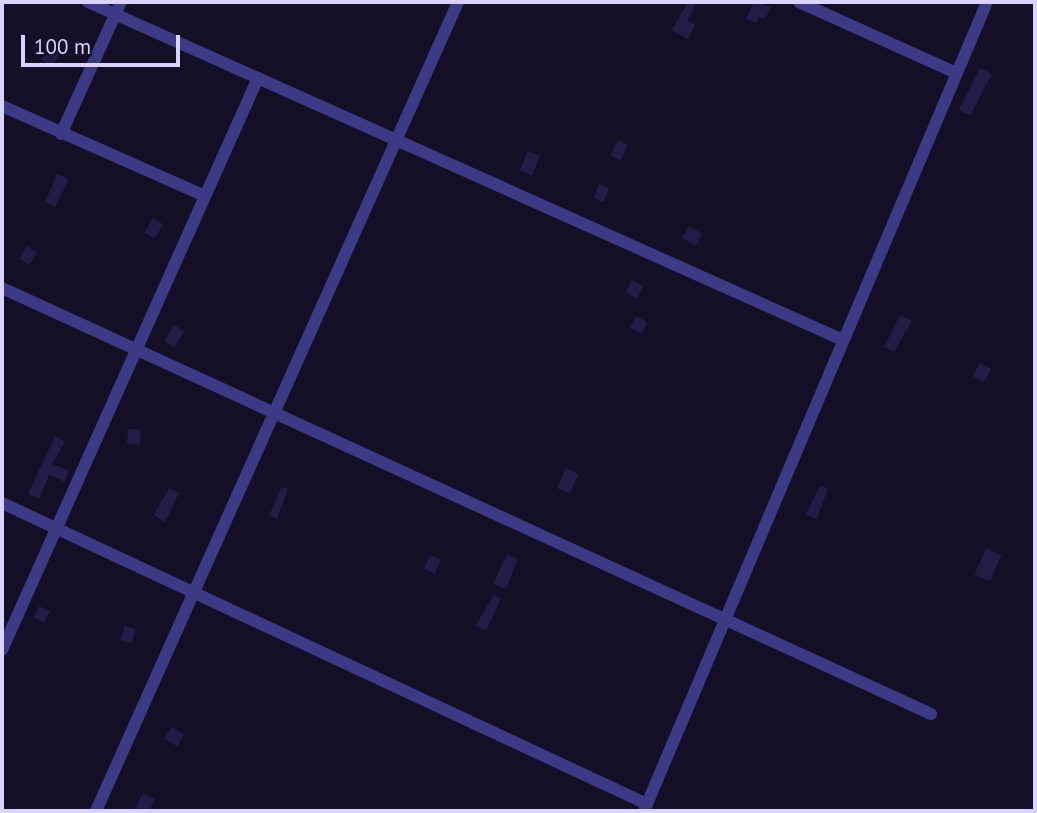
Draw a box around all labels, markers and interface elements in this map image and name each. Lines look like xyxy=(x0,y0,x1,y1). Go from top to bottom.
scale bar xyxy=(24,21,184,65)
text: 100 m xyxy=(34,33,91,60)

